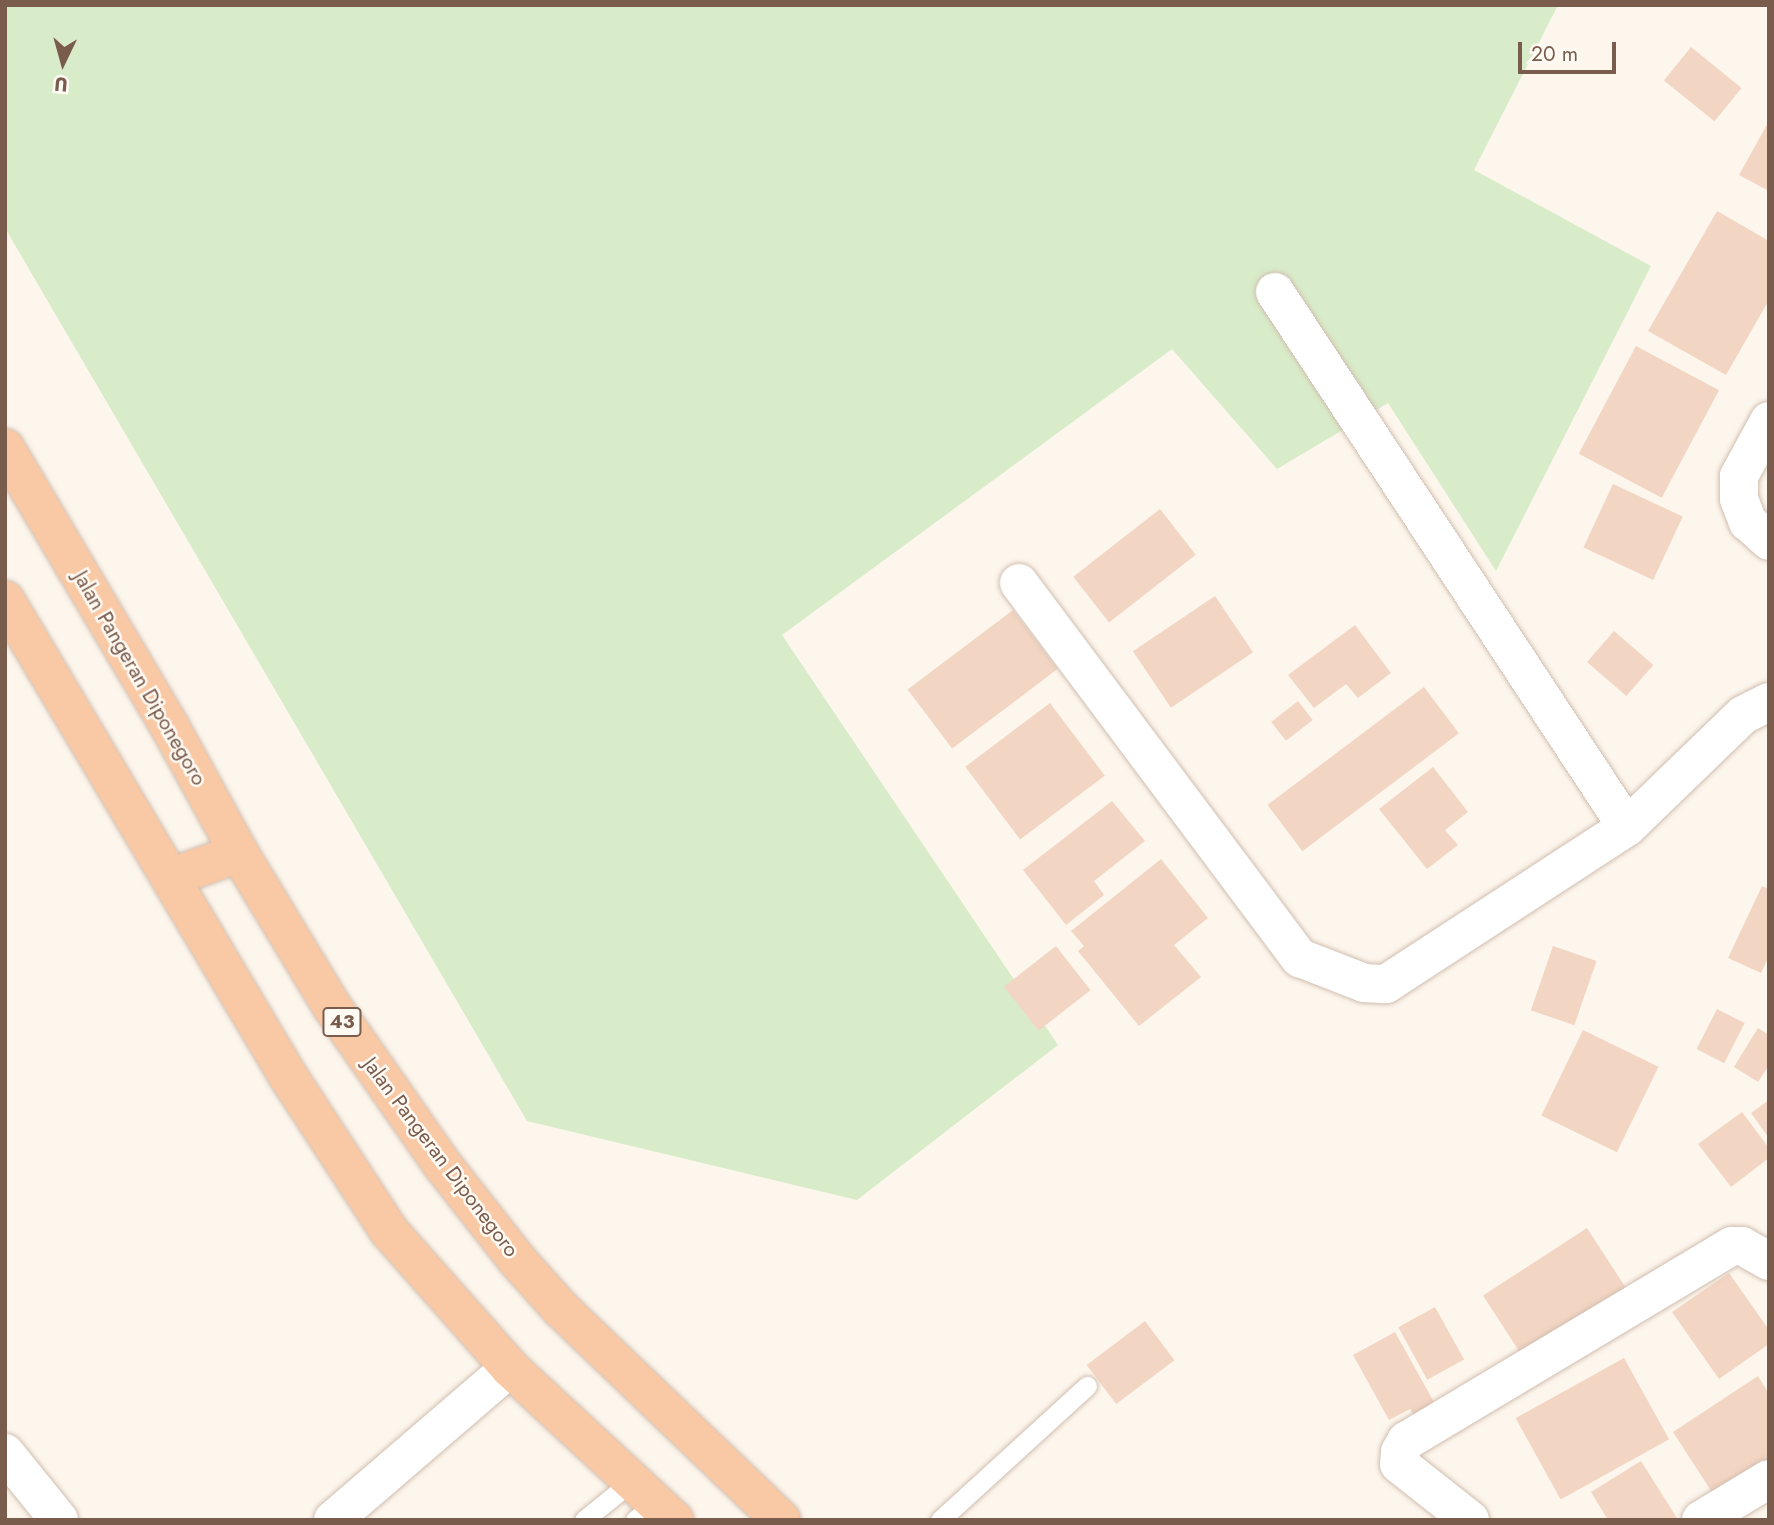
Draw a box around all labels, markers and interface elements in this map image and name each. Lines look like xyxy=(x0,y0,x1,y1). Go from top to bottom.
north arrow xyxy=(28,28,98,98)
scale bar xyxy=(1522,28,1620,72)
text: 20 m xyxy=(1531,39,1578,69)
text: U xyxy=(53,70,69,98)
street label: Jalan Pangeran Diponegoro xyxy=(68,566,212,790)
road number: 43 xyxy=(321,1006,363,1038)
street label: Jalan Pangeran Diponegoro xyxy=(358,1052,524,1262)

